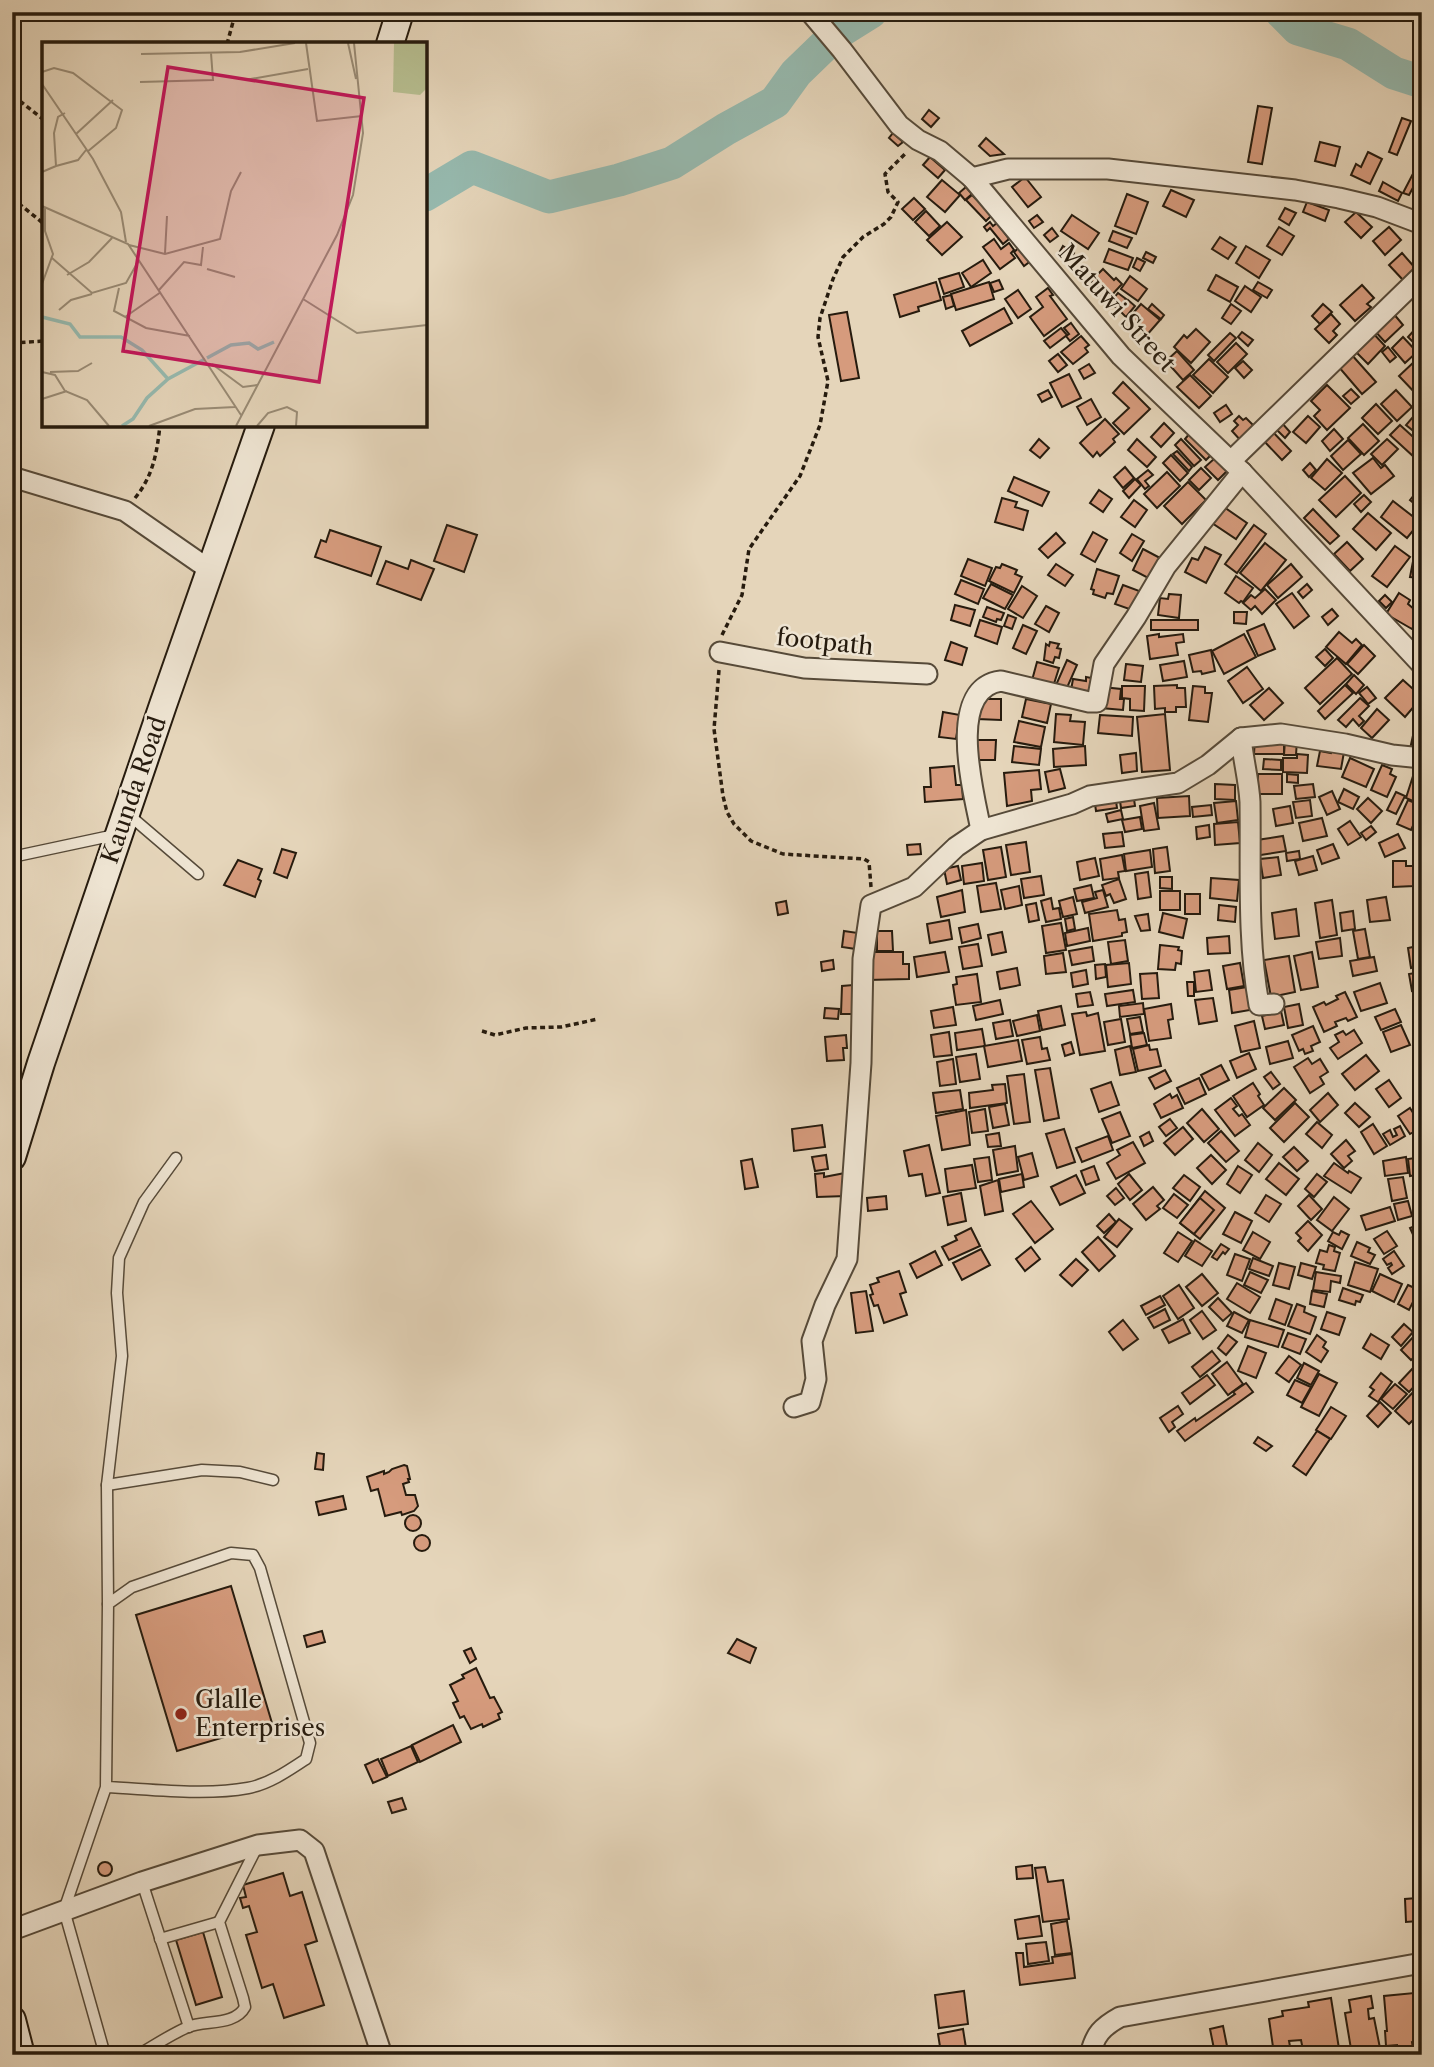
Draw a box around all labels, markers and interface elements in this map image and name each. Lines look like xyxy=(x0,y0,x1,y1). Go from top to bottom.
inset map xyxy=(42,42,427,427)
street label: Matuwi Street xyxy=(1053,238,1182,378)
street label: footpath xyxy=(775,622,875,661)
street label: Kaunda Road xyxy=(95,712,172,867)
place label: Glalle Enterprises xyxy=(195,1685,325,1742)
marker: Glalle Enterprises xyxy=(173,1706,189,1722)

